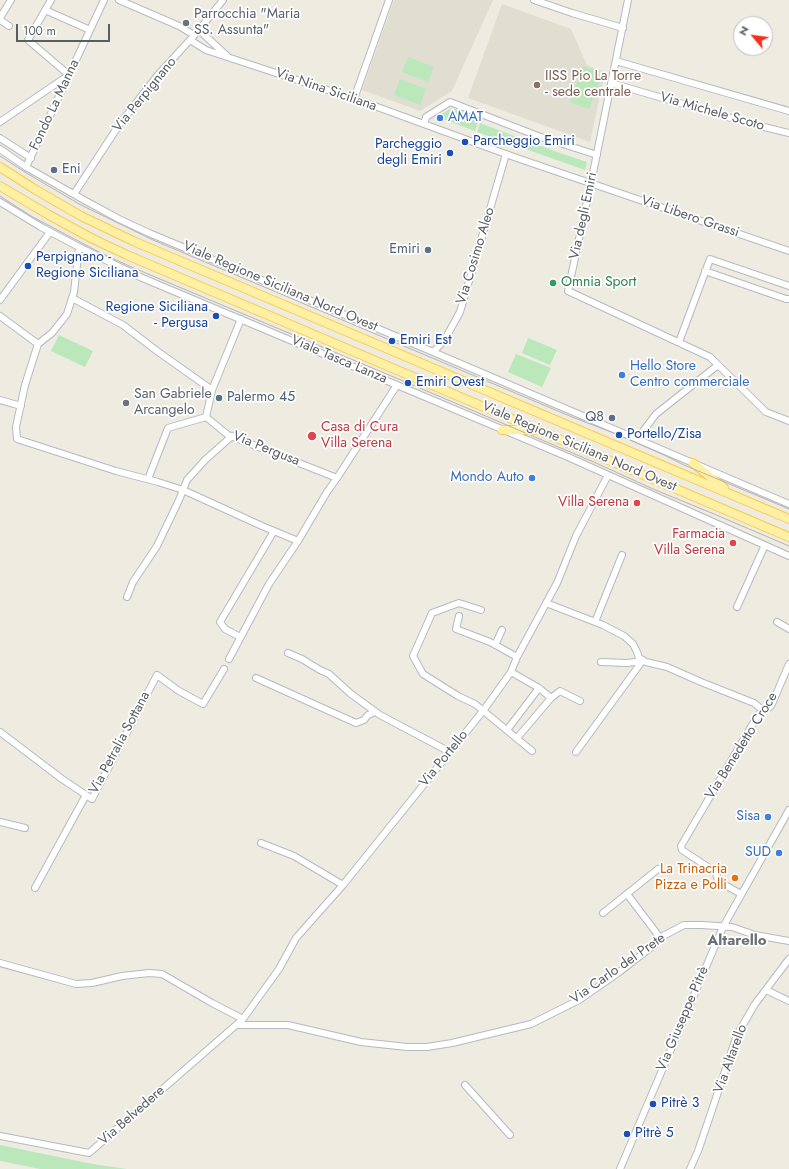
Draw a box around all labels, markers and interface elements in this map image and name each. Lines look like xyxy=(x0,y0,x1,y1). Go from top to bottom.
place label: Parrocchia "Maria SS. Assunta" xyxy=(194,7,300,40)
scale bar xyxy=(18,16,112,42)
north arrow xyxy=(733,16,773,56)
marker: Parrocchia "Maria SS. Assunta" xyxy=(181,18,191,28)
text: 100 m xyxy=(23,22,56,40)
text: N xyxy=(734,23,752,38)
street label: Via Perpignano xyxy=(110,54,180,136)
street label: Fondo La Manna xyxy=(27,57,83,153)
street label: Via Nina Siciliana xyxy=(273,65,379,115)
place label: IISS Pio La Torre - sede centrale xyxy=(545,69,641,102)
marker: IISS Pio La Torre - sede centrale xyxy=(532,80,542,90)
street label: Via Michele Scoto xyxy=(658,89,766,135)
place label: AMAT xyxy=(448,110,483,126)
marker: AMAT xyxy=(435,113,445,123)
place label: Parcheggio Emiri xyxy=(473,134,575,150)
place label: Parcheggio degli Emiri xyxy=(375,137,442,170)
marker: Parcheggio Emiri xyxy=(460,137,470,147)
marker: Parcheggio degli Emiri xyxy=(445,148,455,158)
place label: Eni xyxy=(62,162,81,178)
marker: Eni xyxy=(49,165,59,175)
street label: Via degli Emiri xyxy=(567,171,601,261)
street label: Via Libero Grassi xyxy=(639,192,741,242)
street label: Via Cosimo Aleo xyxy=(453,206,499,306)
street label: Viale Regione Siciliana Nord Ovest xyxy=(180,238,380,336)
place label: Emiri xyxy=(389,242,420,258)
marker: Emiri xyxy=(423,245,433,255)
place label: Perpignano - Regione Siciliana xyxy=(36,250,138,282)
marker: Perpignano - Regione Siciliana xyxy=(23,261,33,271)
place label: Omnia Sport xyxy=(561,275,636,291)
marker: Omnia Sport xyxy=(548,278,558,288)
place label: Regione Siciliana - Pergusa xyxy=(106,300,208,332)
marker: Regione Siciliana - Pergusa xyxy=(211,311,221,321)
street label: Viale Tasca Lanza xyxy=(288,332,390,388)
place label: Emiri Est xyxy=(400,333,452,349)
marker: Emiri Est xyxy=(387,336,397,346)
place label: Hello Store Centro commerciale xyxy=(630,359,749,392)
marker: Hello Store Centro commerciale xyxy=(617,370,627,380)
place label: Emiri Ovest xyxy=(416,375,484,391)
marker: Emiri Ovest xyxy=(403,378,413,388)
place label: San Gabriele Arcangelo xyxy=(134,387,212,420)
place label: Palermo 45 xyxy=(227,390,295,406)
marker: Palermo 45 xyxy=(214,393,224,403)
marker: San Gabriele Arcangelo xyxy=(121,398,131,408)
street label: Viale Regione Siciliana Nord Ovest xyxy=(479,398,679,496)
place label: Q8 xyxy=(585,410,604,426)
marker: Q8 xyxy=(607,413,617,423)
place label: Casa di Cura Villa Serena xyxy=(321,420,398,452)
place label: Portello/Zisa xyxy=(627,427,702,443)
street label: Via Pergusa xyxy=(230,428,302,470)
marker: Casa di Cura Villa Serena xyxy=(306,430,318,442)
marker: Portello/Zisa xyxy=(614,430,624,440)
place label: Mondo Auto xyxy=(451,470,524,486)
marker: Mondo Auto xyxy=(527,473,537,483)
place label: Villa Serena xyxy=(558,495,629,511)
marker: Villa Serena xyxy=(632,498,642,508)
place label: Farmacia Villa Serena xyxy=(654,527,725,560)
marker: Farmacia Villa Serena xyxy=(728,538,738,548)
street label: Via Petralia Sottana xyxy=(86,689,154,797)
street label: Via Benedetto Croce xyxy=(702,689,782,803)
street label: Via Portello xyxy=(416,727,472,791)
place label: Sisa xyxy=(736,809,760,825)
marker: Sisa xyxy=(763,812,773,822)
place label: SUD xyxy=(745,845,771,861)
marker: SUD xyxy=(774,848,784,858)
place label: La Trinacria Pizza e Polli xyxy=(655,862,727,894)
marker: La Trinacria Pizza e Polli xyxy=(730,873,740,883)
street label: Via Carlo del Prete xyxy=(567,930,669,1008)
district label: Altarello xyxy=(707,932,767,950)
street label: Via Giuseppe Pitrè xyxy=(653,964,713,1074)
street label: Via Altarello xyxy=(711,1022,751,1096)
street label: Via Belvedere xyxy=(95,1083,169,1149)
place label: Pitrè 3 xyxy=(661,1096,699,1112)
marker: Pitrè 3 xyxy=(648,1099,658,1109)
place label: Pitrè 5 xyxy=(635,1126,674,1142)
marker: Pitrè 5 xyxy=(622,1129,632,1139)

